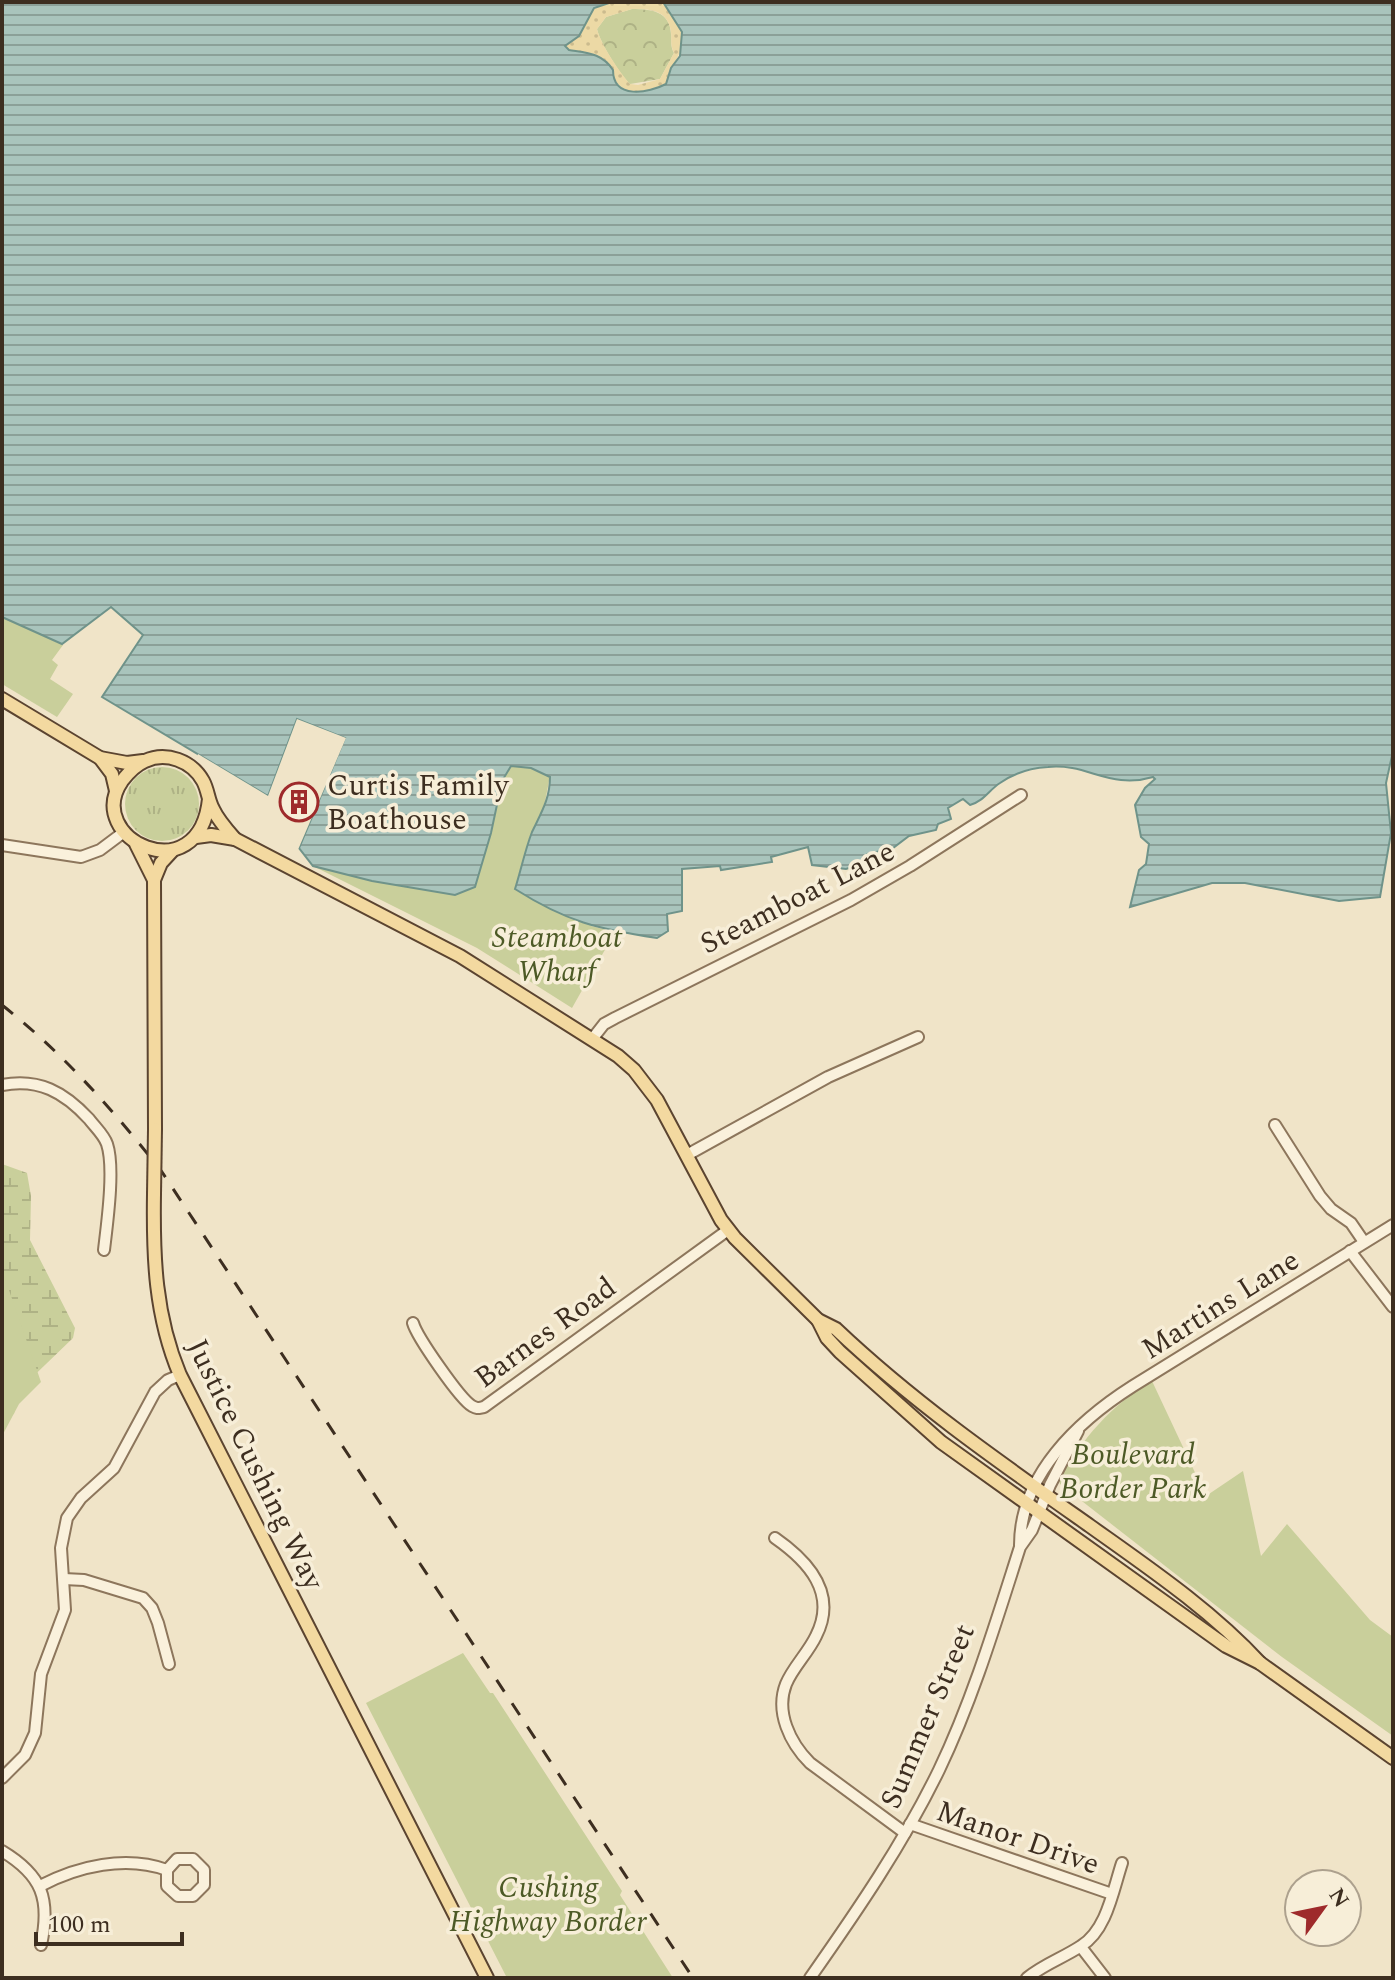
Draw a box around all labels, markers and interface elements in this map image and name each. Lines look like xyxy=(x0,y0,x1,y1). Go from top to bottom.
place label: Curtis Family Boathouse xyxy=(327,763,510,843)
building icon: Curtis Family Boathouse xyxy=(278,781,320,823)
street label: Steamboat Lane xyxy=(692,829,903,967)
park label: Steamboat Wharf xyxy=(492,915,623,995)
street label: Martins Lane xyxy=(1132,1238,1309,1372)
street label: Barnes Road xyxy=(465,1265,626,1400)
street label: Justice Cushing Way xyxy=(174,1331,337,1599)
park label: Boulevard Border Park xyxy=(1059,1432,1207,1512)
street label: Summer Street xyxy=(868,1617,988,1816)
street label: Manor Drive xyxy=(930,1789,1106,1887)
park label: Cushing Highway Border xyxy=(449,1865,647,1945)
north arrow xyxy=(1283,1868,1363,1948)
text: N xyxy=(1320,1881,1357,1914)
scale bar xyxy=(36,1896,182,1946)
text: 100 m xyxy=(48,1907,111,1943)

